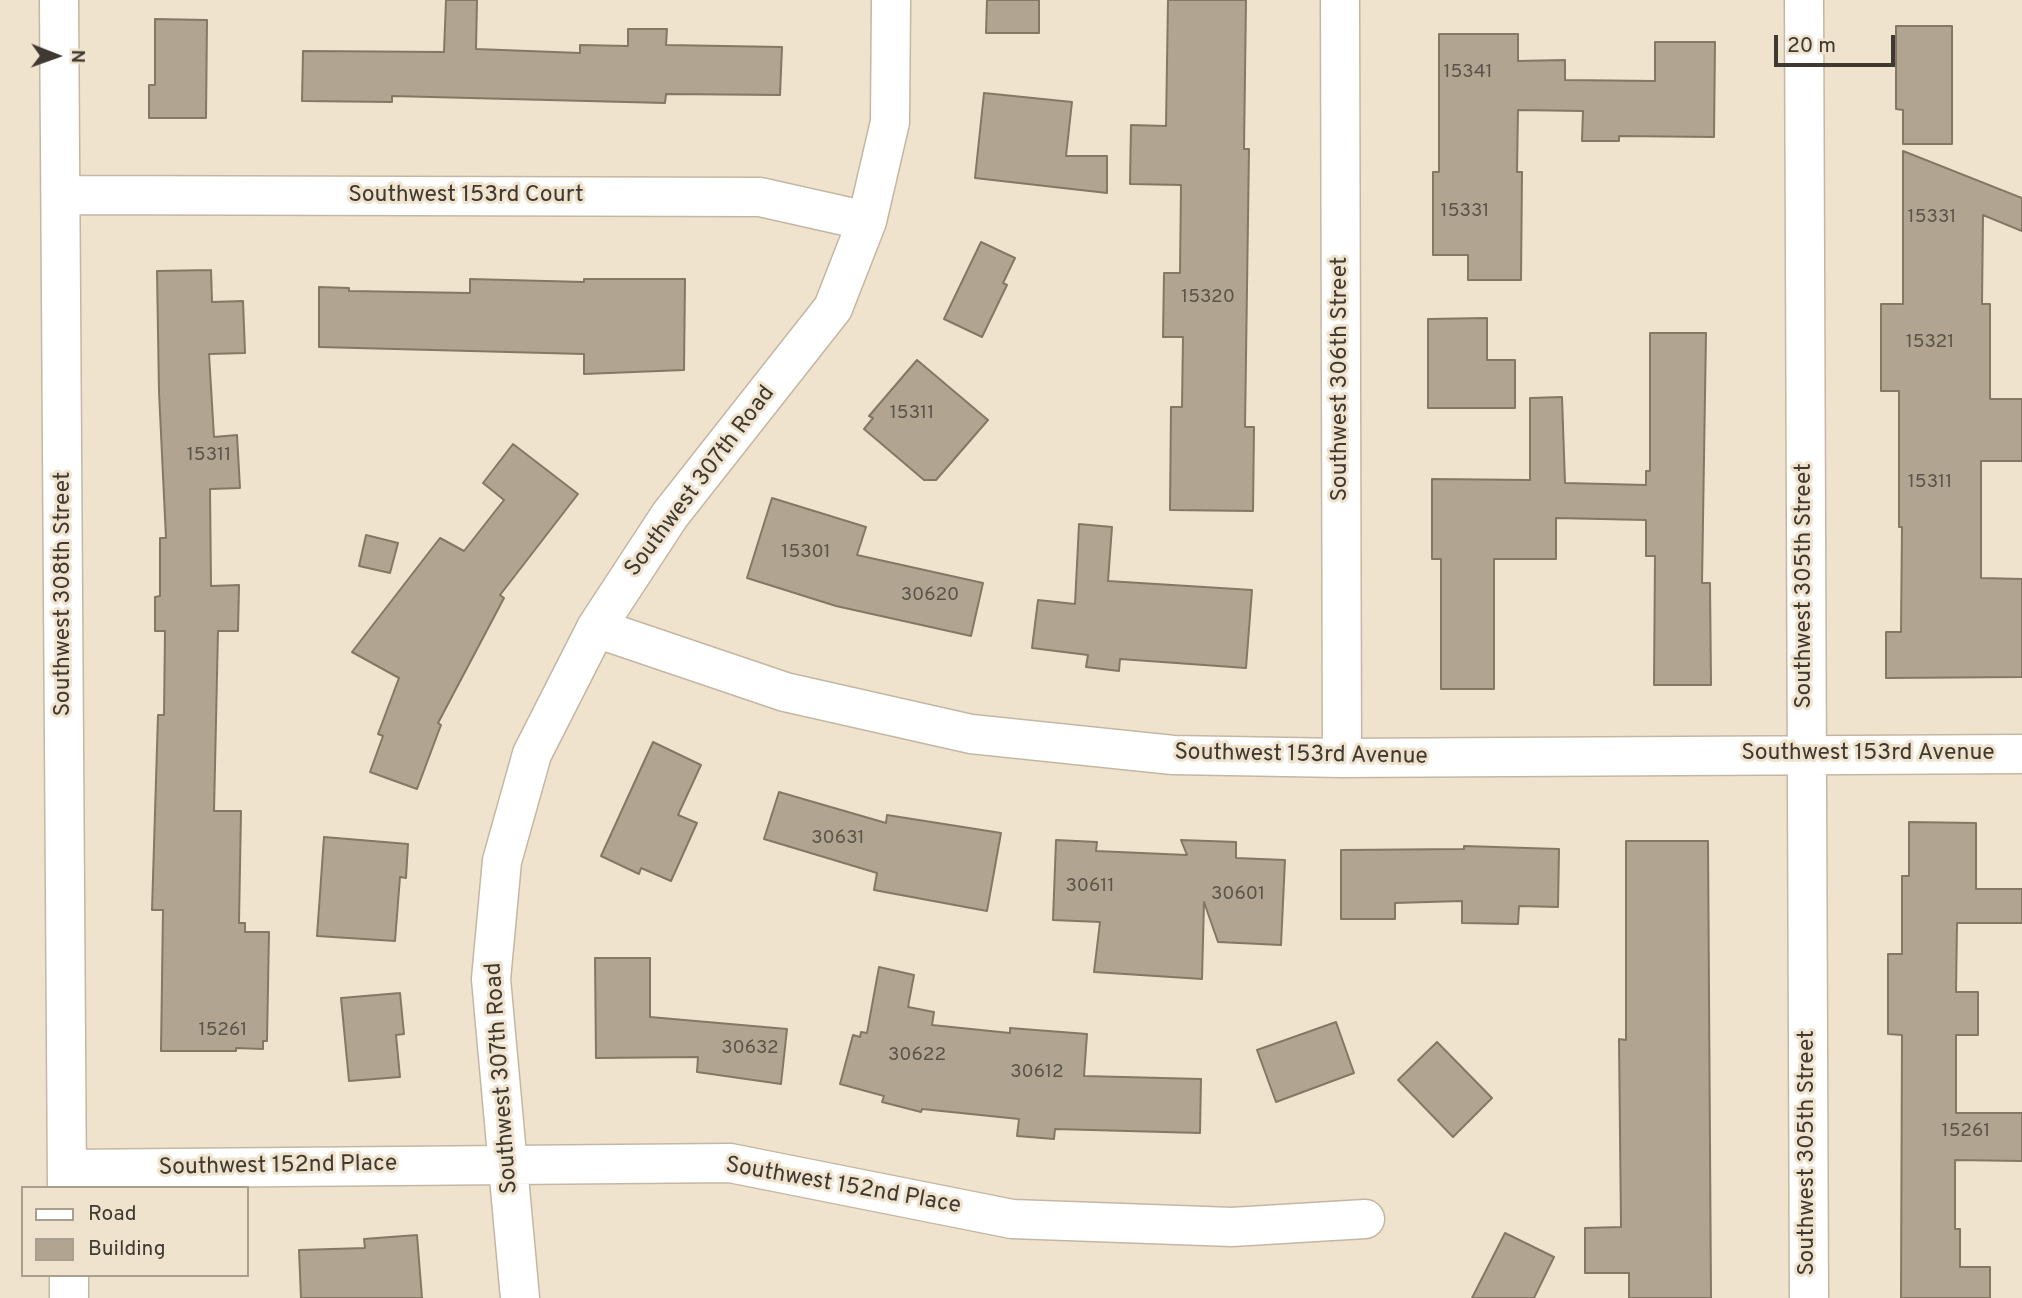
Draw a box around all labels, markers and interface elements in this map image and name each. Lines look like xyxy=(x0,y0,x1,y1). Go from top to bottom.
north arrow xyxy=(21,21,91,91)
scale bar xyxy=(1777,21,1898,65)
text: 20 m xyxy=(1787,33,1836,60)
text: N xyxy=(65,49,89,63)
house number: 15341 xyxy=(1443,62,1493,84)
street label: Southwest 153rd Court xyxy=(348,182,584,210)
house number: 15331 xyxy=(1441,201,1489,223)
house number: 15331 xyxy=(1908,207,1956,229)
street label: Southwest 306th Street xyxy=(1327,256,1355,502)
house number: 15320 xyxy=(1181,287,1235,309)
house number: 15321 xyxy=(1906,332,1954,354)
street label: Southwest 307th Road xyxy=(620,381,782,583)
house number: 15311 xyxy=(890,403,934,425)
house number: 15311 xyxy=(187,445,231,467)
street label: Southwest 305th Street xyxy=(1791,463,1819,709)
street label: Southwest 308th Street xyxy=(50,471,78,717)
house number: 15311 xyxy=(1908,472,1952,494)
house number: 15301 xyxy=(781,542,831,564)
house number: 30620 xyxy=(901,585,959,607)
street label: Southwest 153rd Avenue xyxy=(1174,740,1428,772)
street label: Southwest 153rd Avenue xyxy=(1741,740,1995,768)
house number: 30631 xyxy=(811,828,865,850)
house number: 30611 xyxy=(1066,876,1114,898)
house number: 30601 xyxy=(1211,884,1265,906)
street label: Southwest 307th Road xyxy=(481,961,525,1195)
house number: 15261 xyxy=(199,1020,247,1042)
street label: Southwest 305th Street xyxy=(1794,1030,1822,1276)
house number: 30632 xyxy=(721,1038,779,1060)
house number: 30622 xyxy=(888,1045,946,1067)
house number: 30612 xyxy=(1010,1062,1064,1084)
house number: 15261 xyxy=(1942,1121,1990,1143)
street label: Southwest 152nd Place xyxy=(158,1151,398,1183)
street label: Southwest 152nd Place xyxy=(723,1153,963,1221)
legend xyxy=(21,1186,248,1277)
text: Road xyxy=(88,1201,137,1228)
text: Building xyxy=(88,1236,166,1263)

